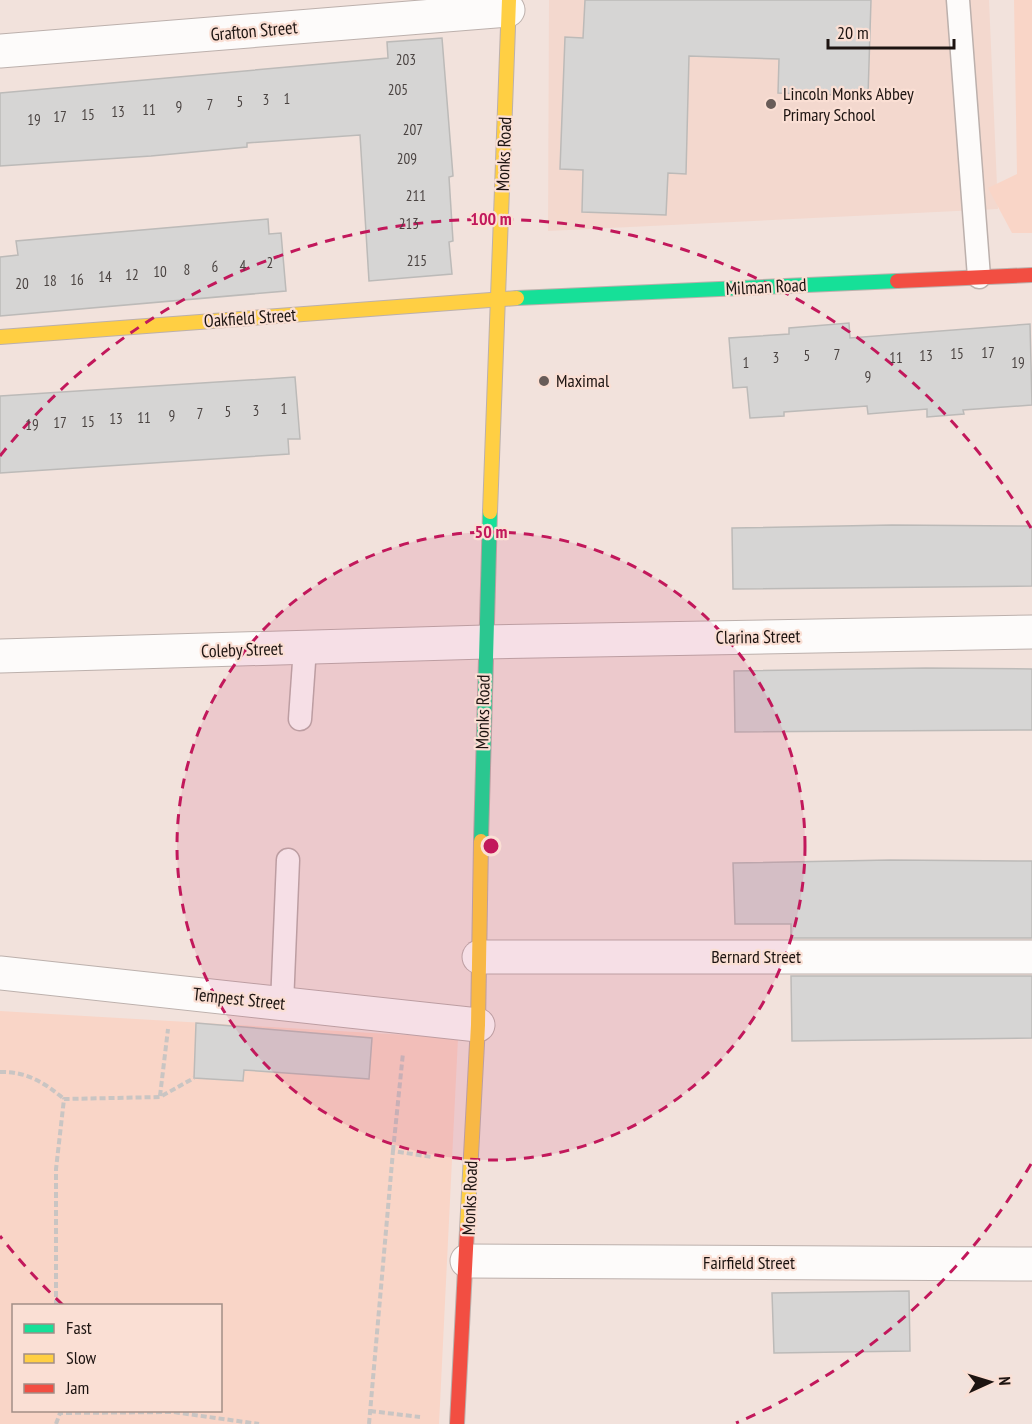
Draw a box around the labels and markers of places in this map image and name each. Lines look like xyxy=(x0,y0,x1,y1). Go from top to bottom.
place label: Lincoln Monks Abbey Primary School xyxy=(783,82,914,126)
marker: Lincoln Monks Abbey Primary School xyxy=(764,97,778,111)
place label: Maximal xyxy=(556,369,610,392)
marker: Maximal xyxy=(537,374,551,388)
centre of rings xyxy=(481,836,501,856)

